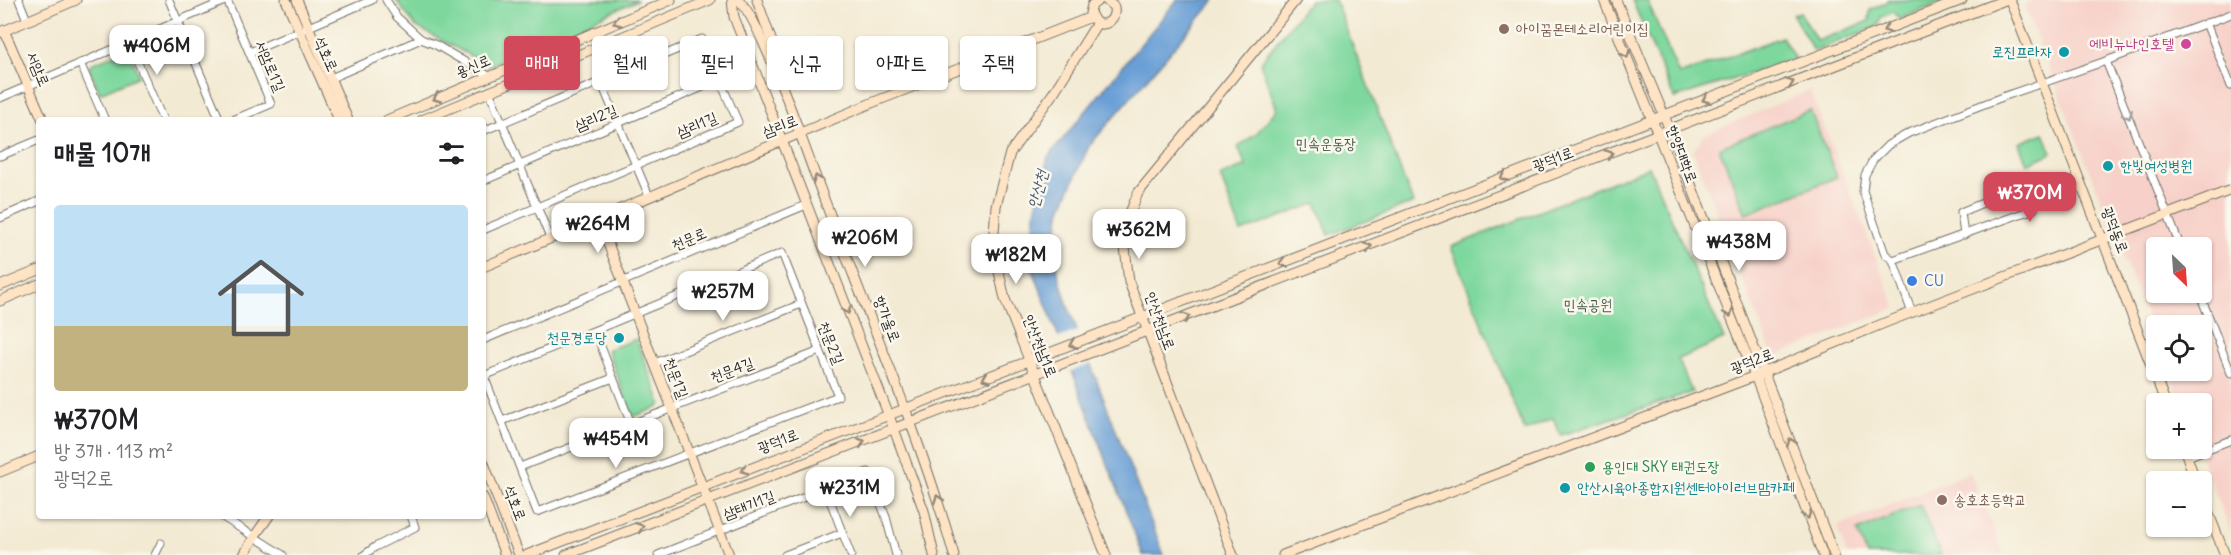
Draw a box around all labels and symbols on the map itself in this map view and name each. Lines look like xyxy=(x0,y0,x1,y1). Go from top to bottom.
one-way arrow xyxy=(612,15,623,27)
place label: 아이꿈몬테소리어린이집 xyxy=(1516,19,1649,38)
one-way arrow xyxy=(1883,21,1893,34)
marker: 아이꿈몬테소리어린이집 xyxy=(1497,22,1511,36)
pin: ₩406M xyxy=(115,25,199,76)
street label: 석호로 xyxy=(310,33,343,74)
place label: 에비뉴나인호텔 xyxy=(2090,34,2174,53)
street label: 서암로1길 xyxy=(251,37,290,94)
marker: 에비뉴나인호텔 xyxy=(2179,37,2193,51)
place label: 로진프라자 xyxy=(1992,42,2052,61)
marker: 로진프라자 xyxy=(2057,45,2071,59)
street label: 서암로 xyxy=(23,48,54,89)
one-way arrow xyxy=(1619,48,1631,59)
street label: 용신로 xyxy=(452,50,493,81)
one-way arrow xyxy=(1784,78,1795,90)
one-way arrow xyxy=(433,91,444,103)
one-way arrow xyxy=(1701,92,1712,104)
street label: 삼리2길 xyxy=(572,100,620,135)
street label: 삼리1길 xyxy=(674,108,720,142)
one-way arrow xyxy=(2121,109,2133,120)
street label: 삼리로 xyxy=(760,110,800,141)
street label: 한양대학로 xyxy=(1663,122,1702,185)
park label: 민속운동장 xyxy=(1296,134,1356,153)
street label: 광덕1로 xyxy=(1530,142,1576,175)
one-way arrow xyxy=(1603,148,1613,161)
place label: 한빛여성병원 xyxy=(2120,156,2192,175)
marker: 한빛여성병원 xyxy=(2101,159,2115,173)
water label: 안산천 xyxy=(1022,166,1052,210)
one-way arrow xyxy=(1499,170,1510,182)
pin: ₩370M xyxy=(1988,172,2072,223)
one-way arrow xyxy=(811,174,824,185)
pin: ₩264M xyxy=(556,203,640,254)
street label: 광덕동로 xyxy=(2098,204,2133,256)
pin: ₩362M xyxy=(1097,209,1181,260)
pin: ₩206M xyxy=(823,217,907,268)
pin: ₩438M xyxy=(1697,221,1781,272)
street label: 천문로 xyxy=(668,223,709,254)
pin: ₩182M xyxy=(974,234,1058,285)
north arrow xyxy=(2146,237,2212,303)
one-way arrow xyxy=(1362,242,1373,254)
one-way arrow xyxy=(1278,255,1289,268)
pin: ₩257M xyxy=(681,271,765,322)
place label: CU xyxy=(1924,271,1944,290)
marker: CU xyxy=(1905,274,1919,288)
street label: 안산천남로 xyxy=(1141,289,1180,352)
street label: 항가울로 xyxy=(870,293,905,345)
park label: 민속공원 xyxy=(1564,295,1612,314)
one-way arrow xyxy=(840,304,853,315)
one-way arrow xyxy=(1722,307,1734,318)
street label: 안산천남1로 xyxy=(1019,312,1062,380)
one-way arrow xyxy=(1180,312,1191,325)
street label: 천문2길 xyxy=(814,319,849,367)
place label: 천문경로당 xyxy=(547,328,607,347)
marker: 천문경로당 xyxy=(612,331,626,345)
one-way arrow xyxy=(1069,337,1080,349)
street label: 광덕2로 xyxy=(1728,344,1776,377)
street label: 천문4길 xyxy=(707,353,756,386)
street label: 천문1길 xyxy=(660,355,693,401)
one-way arrow xyxy=(981,371,992,383)
pin: ₩454M xyxy=(574,418,658,469)
street label: 광덕1로 xyxy=(755,424,801,457)
one-way arrow xyxy=(855,436,866,449)
one-way arrow xyxy=(1785,437,1798,447)
place label: 용인대 SKY 태권도장 xyxy=(1602,457,1720,476)
marker: 용인대 SKY 태권도장 xyxy=(1583,460,1597,474)
one-way arrow xyxy=(740,463,751,475)
pin: ₩231M xyxy=(808,467,892,518)
place label: 안산시육아종합지원센터아이러브맘카페 xyxy=(1577,478,1794,497)
marker: 안산시육아종합지원센터아이러브맘카페 xyxy=(1558,481,1572,495)
street label: 석호로 xyxy=(500,483,531,523)
street label: 삼태기1길 xyxy=(720,486,778,523)
place label: 송호초등학교 xyxy=(1954,490,2026,509)
marker: 송호초등학교 xyxy=(1935,493,1949,507)
one-way arrow xyxy=(932,494,945,505)
one-way arrow xyxy=(1800,509,1813,519)
one-way arrow xyxy=(634,521,645,534)

